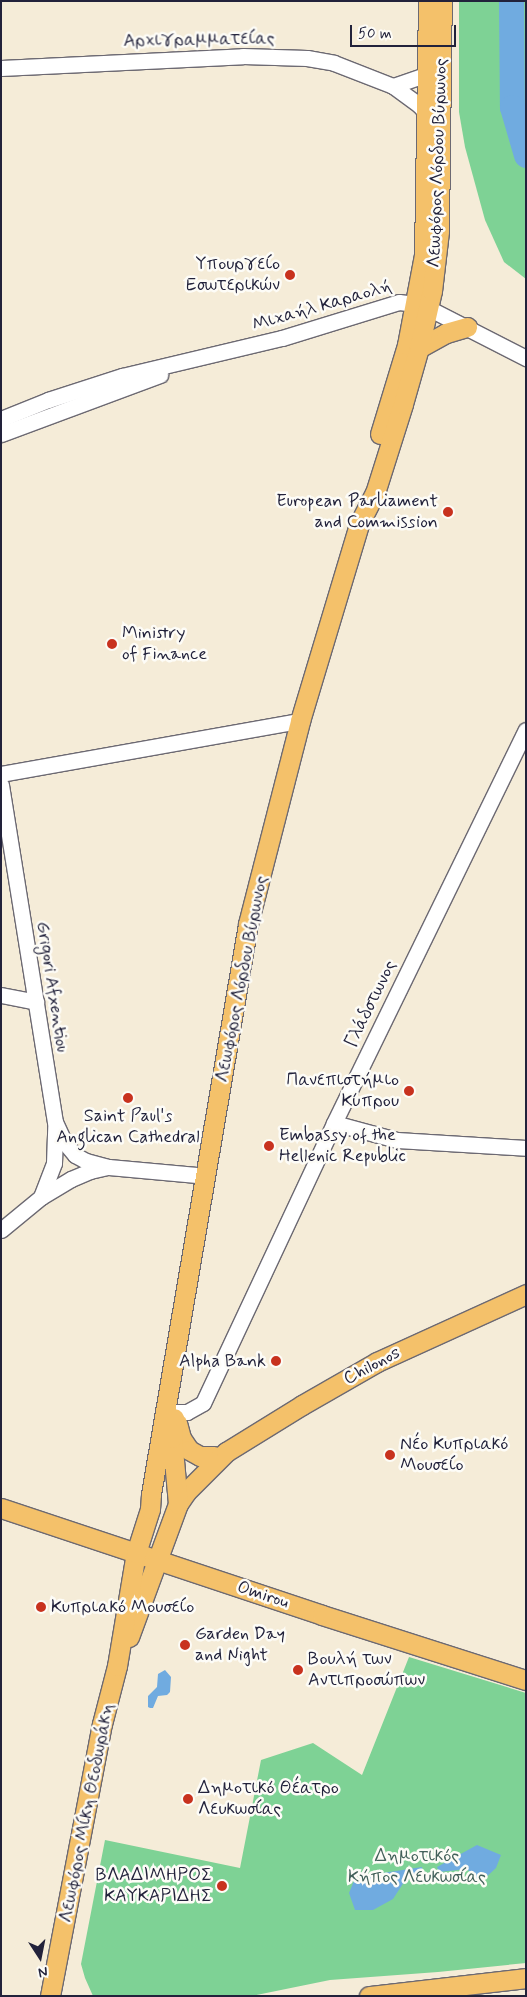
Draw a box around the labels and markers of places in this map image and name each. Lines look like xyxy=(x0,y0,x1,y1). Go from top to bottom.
place label: Υπουργείο Εσωτερικών xyxy=(186,254,280,296)
marker: Υπουργείο Εσωτερικών xyxy=(284,269,296,281)
place label: European Parliament and Commission xyxy=(280,491,438,534)
marker: European Parliament and Commission xyxy=(442,506,454,518)
place label: Ministry of Finance xyxy=(122,623,203,666)
marker: Ministry of Finance xyxy=(106,638,118,650)
place label: Πανεπιστήμιο Κύπρου xyxy=(286,1070,399,1112)
marker: Πανεπιστήμιο Κύπρου xyxy=(403,1085,415,1097)
marker: Saint Paul's Anglican Cathedral xyxy=(122,1092,134,1104)
place label: Saint Paul's Anglican Cathedral xyxy=(56,1106,200,1148)
place label: Embassy of the Hellenic Republic xyxy=(279,1125,404,1168)
marker: Embassy of the Hellenic Republic xyxy=(263,1140,275,1152)
place label: Alpha Bank xyxy=(180,1350,266,1372)
marker: Alpha Bank xyxy=(270,1355,282,1367)
place label: Νέο Κυπριακό Μουσείο xyxy=(400,1434,508,1476)
marker: Νέο Κυπριακό Μουσείο xyxy=(384,1449,396,1461)
place label: Κυπριακό Μουσείο xyxy=(51,1596,194,1618)
marker: Κυπριακό Μουσείο xyxy=(35,1601,47,1613)
place label: Garden Day and Night xyxy=(195,1624,285,1666)
marker: Garden Day and Night xyxy=(179,1639,191,1651)
place label: Βουλή των Αντιπροσώπων xyxy=(308,1649,425,1692)
marker: Βουλή των Αντιπροσώπων xyxy=(292,1664,304,1676)
place label: Δημοτικό Θέατρο Λευκωσίας xyxy=(198,1778,339,1820)
marker: Δημοτικό Θέατρο Λευκωσίας xyxy=(182,1793,194,1805)
place label: ΒΛΑΔΙΜΗΡΟΣ ΚΑΥΚΑΡΙΔΗΣ xyxy=(96,1865,212,1908)
marker: ΒΛΑΔΙΜΗΡΟΣ ΚΑΥΚΑΡΙΔΗΣ xyxy=(216,1880,228,1892)

